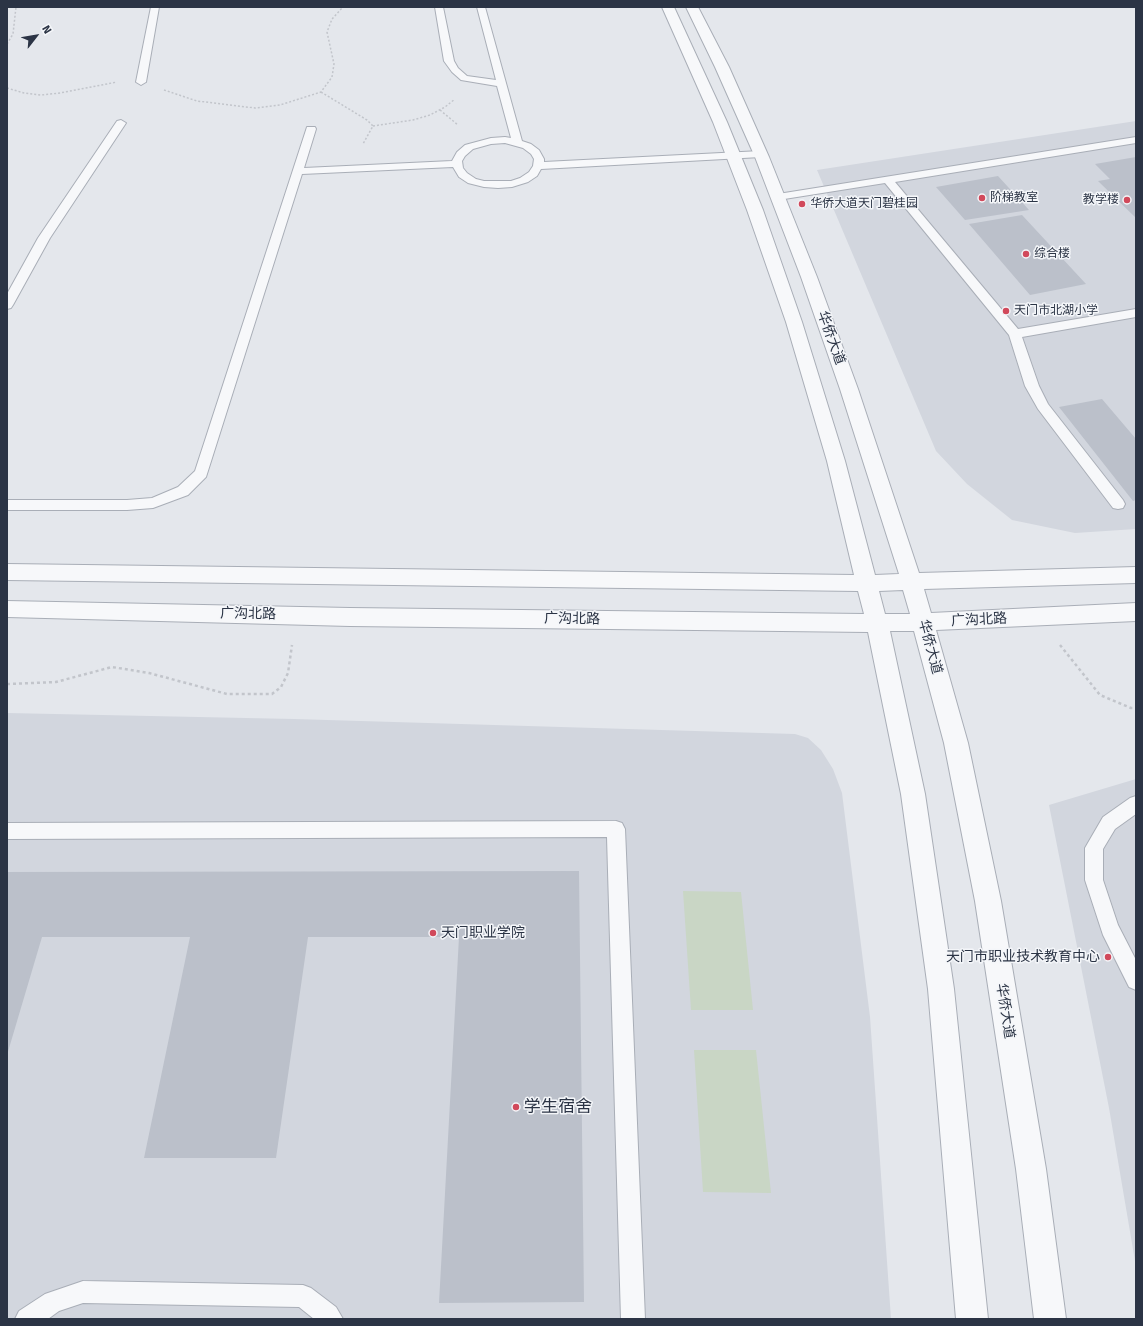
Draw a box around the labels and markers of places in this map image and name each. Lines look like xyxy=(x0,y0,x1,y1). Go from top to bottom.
place label: 阶梯教室 xyxy=(990,191,1038,205)
marker: 阶梯教室 xyxy=(977,193,987,203)
place label: 教学楼 xyxy=(1083,193,1119,207)
marker: 教学楼 xyxy=(1122,195,1132,205)
place label: 华侨大道天门碧桂园 xyxy=(810,197,918,211)
marker: 华侨大道天门碧桂园 xyxy=(797,199,807,209)
place label: 综合楼 xyxy=(1034,247,1070,261)
marker: 综合楼 xyxy=(1021,249,1031,259)
place label: 天门市北湖小学 xyxy=(1014,304,1098,318)
marker: 天门市北湖小学 xyxy=(1001,306,1011,316)
place label: 天门职业学院 xyxy=(441,925,525,941)
marker: 天门职业学院 xyxy=(428,928,438,938)
place label: 天门市职业技术教育中心 xyxy=(946,949,1100,965)
marker: 天门市职业技术教育中心 xyxy=(1103,952,1113,962)
place label: 学生宿舍 xyxy=(524,1097,592,1117)
marker: 学生宿舍 xyxy=(511,1102,521,1112)

